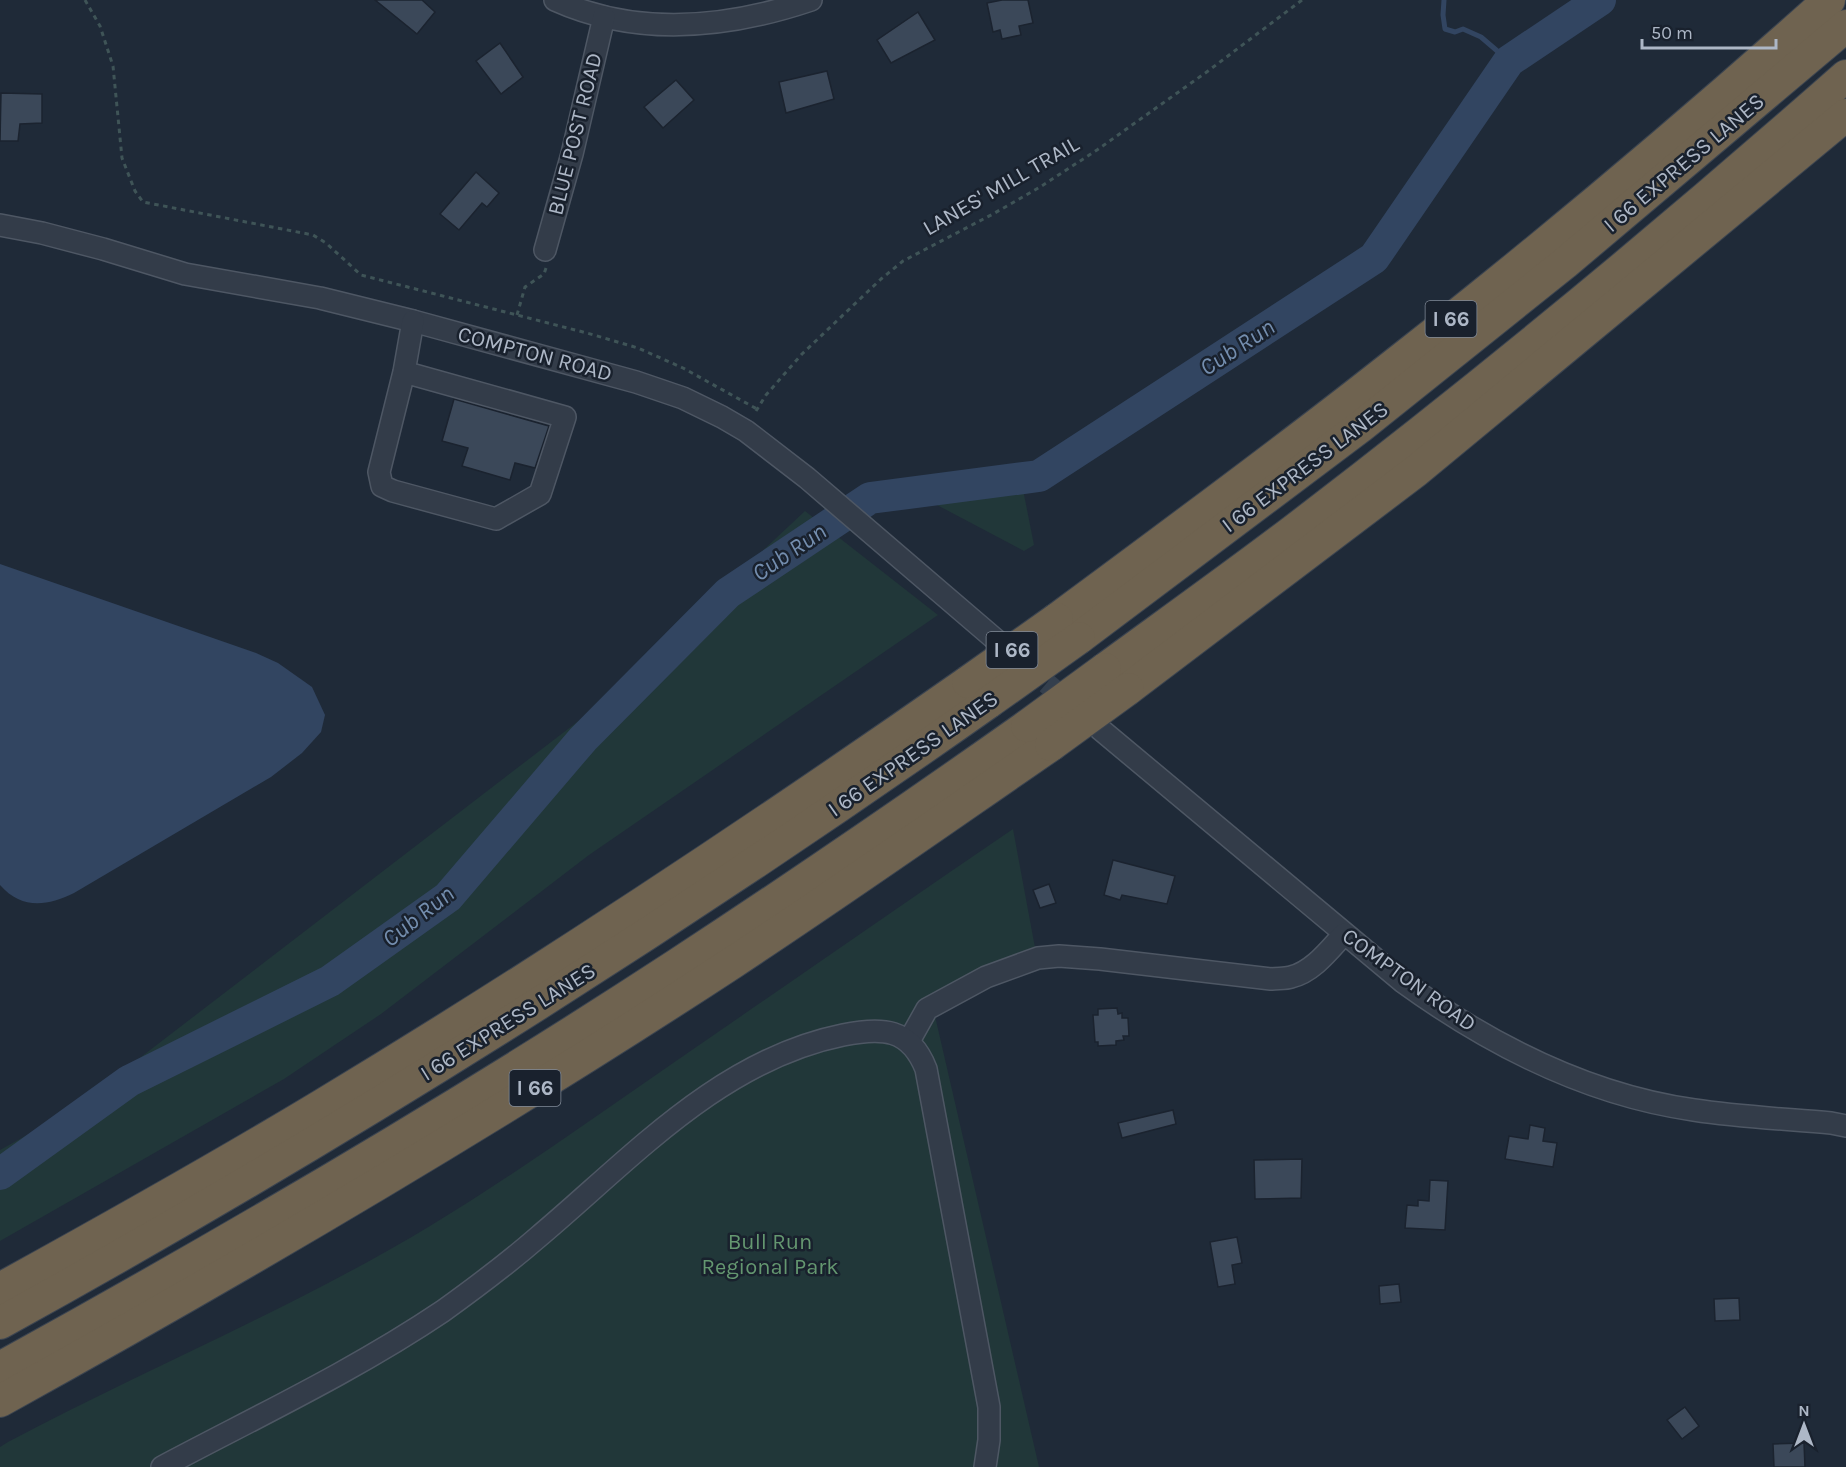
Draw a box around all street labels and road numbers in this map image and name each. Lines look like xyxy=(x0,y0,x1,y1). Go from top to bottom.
street label: BLUE POST ROAD xyxy=(542,50,608,218)
street label: I 66 EXPRESS LANES xyxy=(1598,88,1770,238)
street label: LANES' MILL TRAIL xyxy=(918,130,1084,241)
road number: I 66 xyxy=(1426,301,1476,337)
street label: COMPTON ROAD xyxy=(455,321,615,387)
street label: I 66 EXPRESS LANES xyxy=(1217,396,1393,538)
road number: I 66 xyxy=(986,632,1038,668)
street label: I 66 EXPRESS LANES xyxy=(823,685,1003,823)
street label: COMPTON ROAD xyxy=(1337,923,1481,1037)
street label: I 66 EXPRESS LANES xyxy=(415,957,601,1087)
road number: I 66 xyxy=(510,1070,560,1106)

